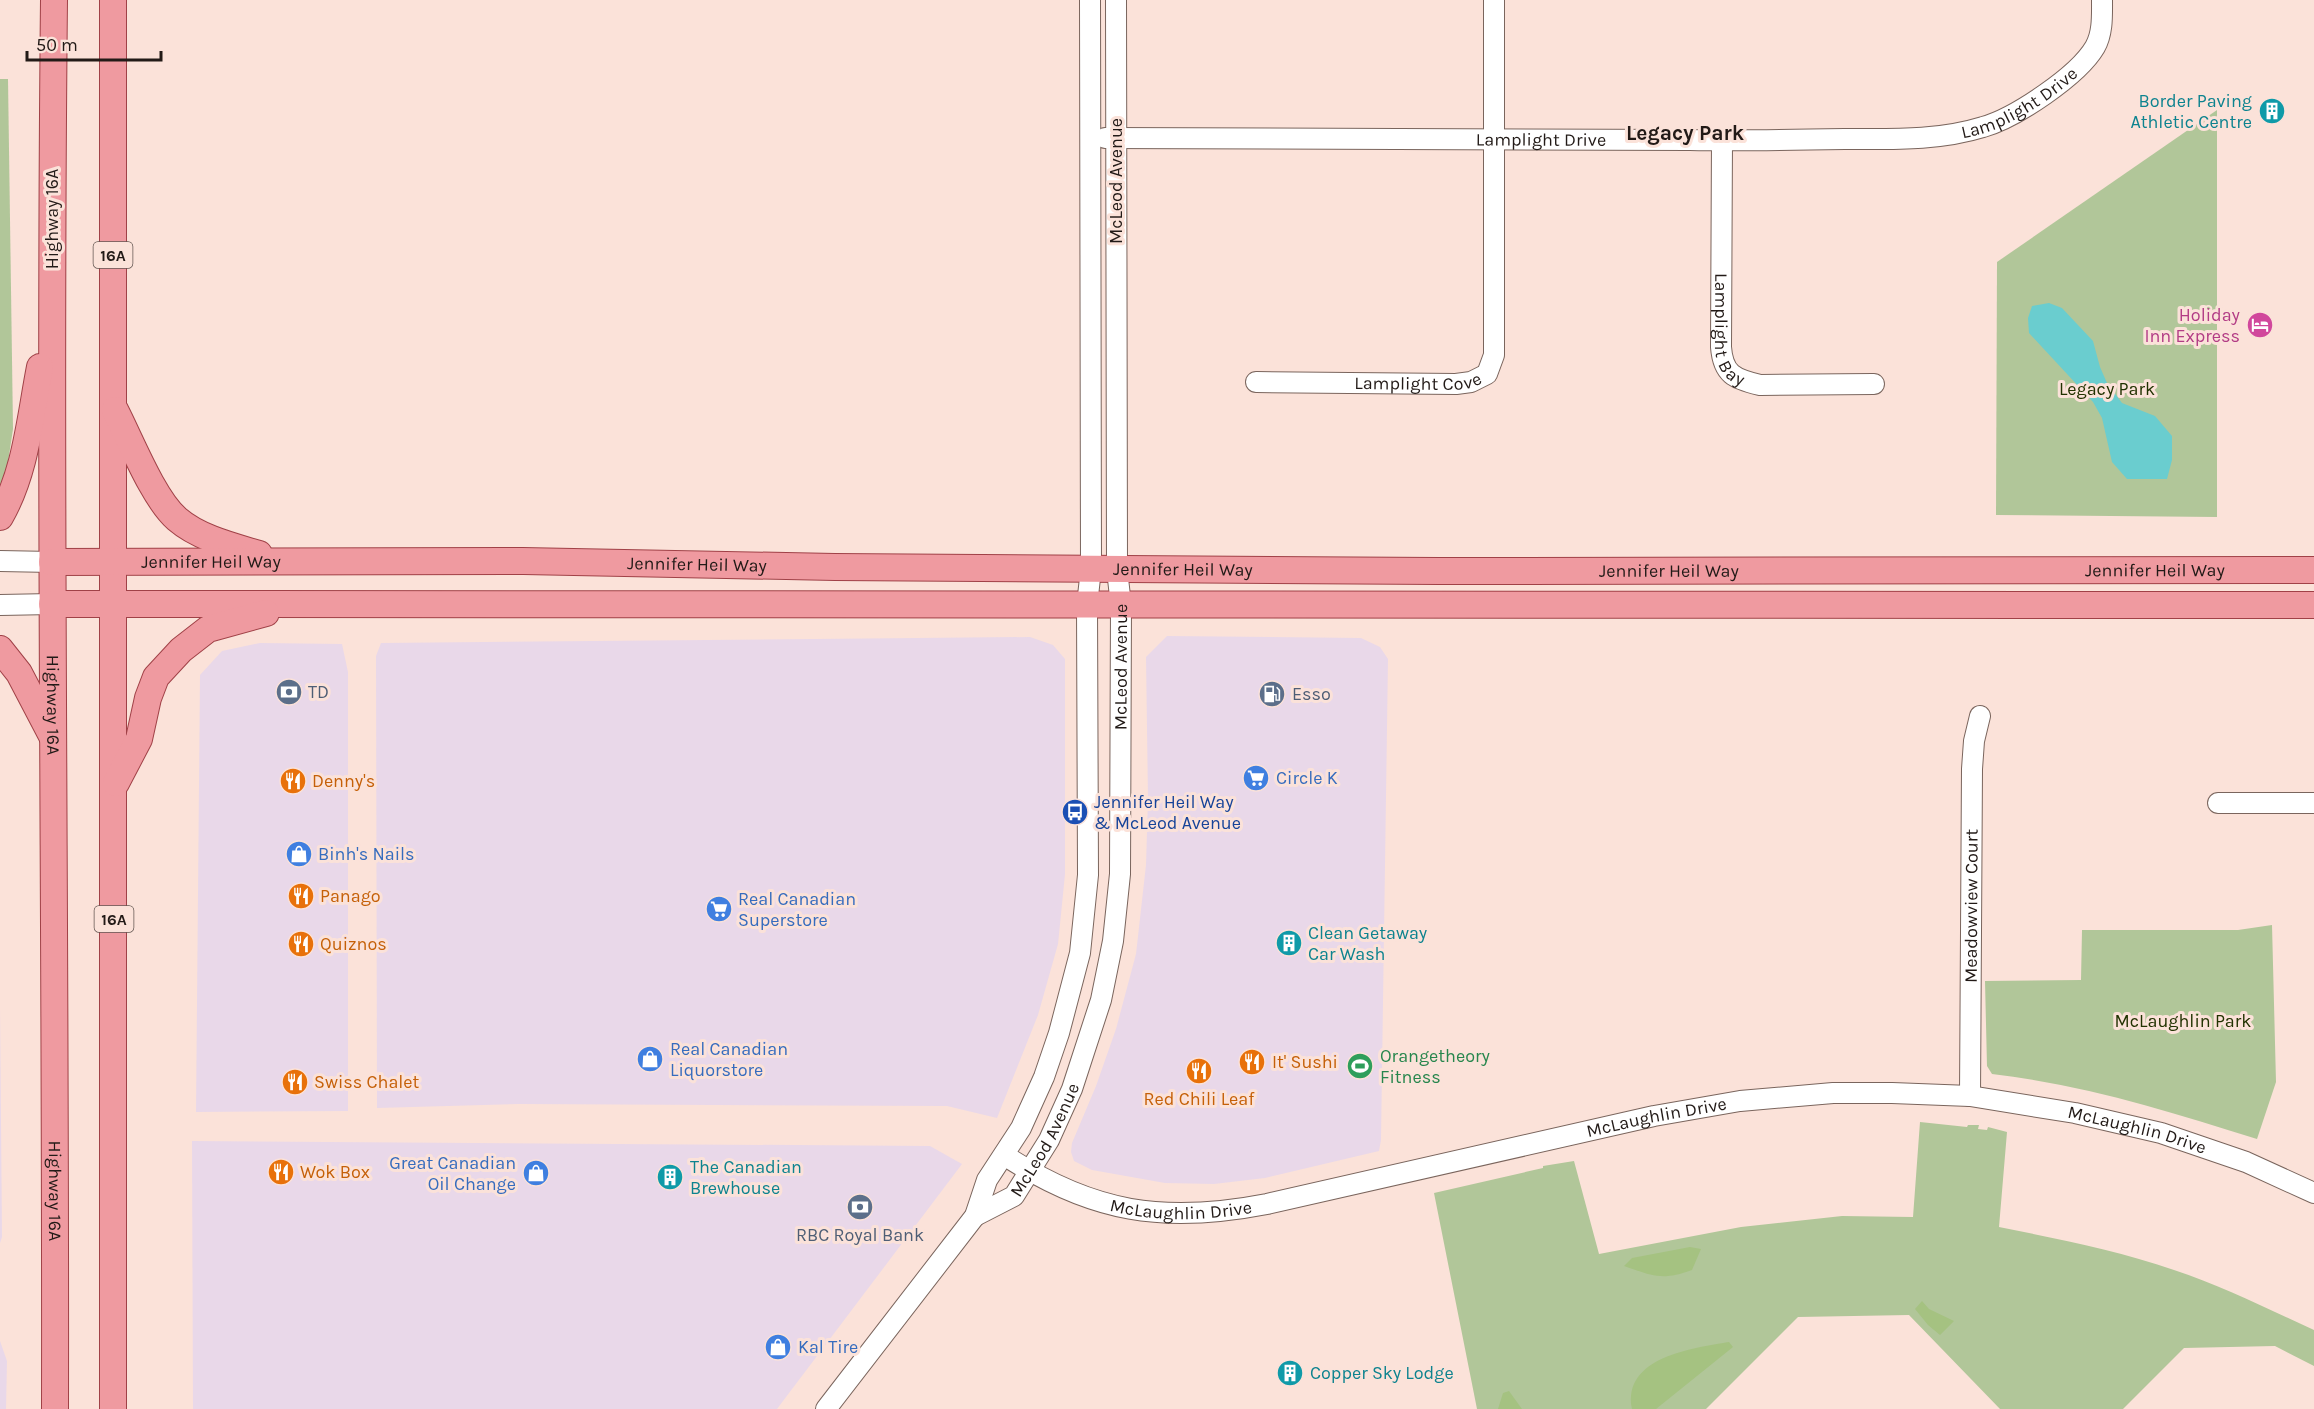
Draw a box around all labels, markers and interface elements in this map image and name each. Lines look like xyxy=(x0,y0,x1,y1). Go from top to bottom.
scale bar xyxy=(27,24,160,62)
text: 50 m xyxy=(36,34,78,56)
street label: Lamplight Drive xyxy=(1959,62,2082,143)
place label: Border Paving Athletic Centre xyxy=(2130,90,2252,133)
building icon: Border Paving Athletic Centre xyxy=(2257,96,2287,126)
street label: McLeod Avenue xyxy=(1105,118,1127,244)
district label: Legacy Park xyxy=(1626,121,1745,145)
street label: Lamplight Drive xyxy=(1476,128,1606,151)
street label: Highway 16A xyxy=(41,169,63,269)
road number: 16A xyxy=(94,242,132,268)
street label: Lamplight Bay xyxy=(1710,273,1749,391)
place label: Holiday Inn Express xyxy=(2144,304,2241,347)
hotel icon: Holiday Inn Express xyxy=(2245,310,2275,340)
street label: Lamplight Cove xyxy=(1354,367,1485,395)
park label: Legacy Park xyxy=(2059,378,2155,400)
street label: Jennifer Heil Way xyxy=(141,551,281,573)
street label: Jennifer Heil Way xyxy=(627,552,768,577)
street label: Jennifer Heil Way xyxy=(1113,558,1253,581)
street label: Jennifer Heil Way xyxy=(2085,559,2225,581)
street label: Jennifer Heil Way xyxy=(1599,560,1739,582)
street label: McLeod Avenue xyxy=(1110,604,1132,730)
street label: Highway 16A xyxy=(42,655,64,755)
bank icon: TD xyxy=(274,677,304,707)
fuel station icon: Esso xyxy=(1257,679,1287,709)
place label: TD xyxy=(308,681,329,703)
place label: Esso xyxy=(1292,683,1331,705)
supermarket icon: Circle K xyxy=(1241,763,1271,793)
restaurant icon: Denny's xyxy=(278,766,308,796)
place label: Circle K xyxy=(1276,767,1338,789)
place label: Denny's xyxy=(312,770,375,792)
place label: Jennifer Heil Way & McLeod Avenue xyxy=(1094,791,1241,834)
bus stop icon: Jennifer Heil Way & McLeod Avenue xyxy=(1060,797,1090,827)
street label: Meadowview Court xyxy=(1960,829,1983,983)
shop icon: Binh's Nails xyxy=(284,839,314,869)
place label: Binh's Nails xyxy=(318,843,415,865)
restaurant icon: Panago xyxy=(286,881,316,911)
place label: Panago xyxy=(320,885,381,907)
place label: Real Canadian Superstore xyxy=(738,888,856,931)
supermarket icon: Real Canadian Superstore xyxy=(704,894,734,924)
road number: 16A xyxy=(94,906,134,932)
place label: Clean Getaway Car Wash xyxy=(1308,922,1428,965)
building icon: Clean Getaway Car Wash xyxy=(1274,928,1304,958)
restaurant icon: Quiznos xyxy=(286,929,316,959)
place label: Quiznos xyxy=(320,933,387,955)
park label: McLaughlin Park xyxy=(2115,1010,2251,1032)
place label: Real Canadian Liquorstore xyxy=(670,1038,788,1081)
shop icon: Real Canadian Liquorstore xyxy=(635,1044,665,1074)
place label: Orangetheory Fitness xyxy=(1380,1045,1491,1088)
restaurant icon: It' Sushi xyxy=(1237,1047,1267,1077)
place label: It' Sushi xyxy=(1272,1051,1338,1073)
sports icon: Orangetheory Fitness xyxy=(1345,1051,1375,1081)
restaurant icon: Red Chili Leaf xyxy=(1184,1056,1214,1086)
restaurant icon: Swiss Chalet xyxy=(280,1067,310,1097)
place label: Swiss Chalet xyxy=(314,1071,420,1093)
street label: McLeod Avenue xyxy=(1005,1081,1084,1201)
place label: Red Chili Leaf xyxy=(1144,1088,1255,1110)
street label: McLaughlin Drive xyxy=(1584,1093,1728,1142)
street label: McLaughlin Drive xyxy=(2066,1101,2209,1159)
street label: Highway 16A xyxy=(44,1141,66,1241)
place label: Great Canadian Oil Change xyxy=(389,1152,516,1195)
place label: The Canadian Brewhouse xyxy=(690,1156,802,1199)
restaurant icon: Wok Box xyxy=(266,1157,296,1187)
shop icon: Great Canadian Oil Change xyxy=(521,1158,551,1188)
place label: Wok Box xyxy=(300,1161,370,1183)
building icon: The Canadian Brewhouse xyxy=(655,1162,685,1192)
bank icon: RBC Royal Bank xyxy=(845,1192,875,1222)
street label: McLaughlin Drive xyxy=(1108,1194,1253,1224)
place label: RBC Royal Bank xyxy=(796,1224,924,1246)
shop icon: Kal Tire xyxy=(763,1332,793,1362)
place label: Kal Tire xyxy=(798,1336,858,1358)
building icon: Copper Sky Lodge xyxy=(1275,1358,1305,1388)
place label: Copper Sky Lodge xyxy=(1310,1362,1454,1384)

